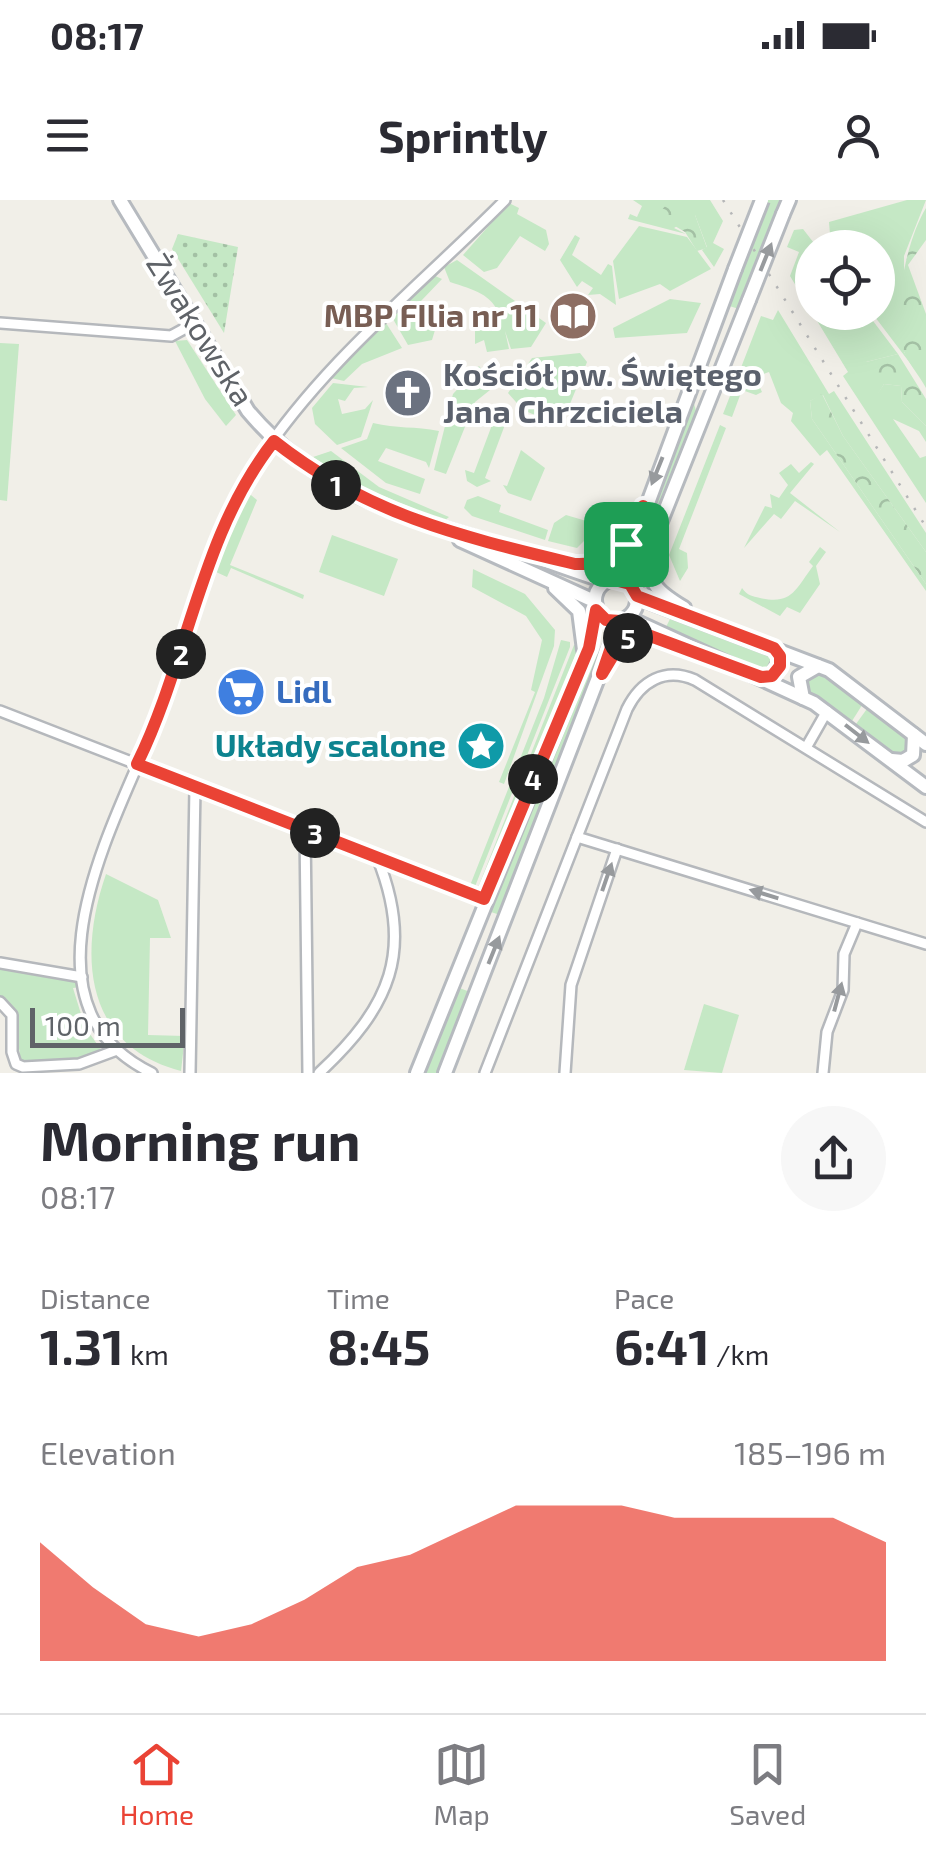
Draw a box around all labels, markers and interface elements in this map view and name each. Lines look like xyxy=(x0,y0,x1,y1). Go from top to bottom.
text: 08:17 xyxy=(50,12,144,58)
icon: menu xyxy=(40,108,95,163)
text: Sprintly xyxy=(378,108,548,162)
icon: person xyxy=(831,108,886,163)
map controls xyxy=(795,230,895,330)
button: locate xyxy=(795,230,895,330)
one-way arrow xyxy=(758,242,774,272)
street label: Żwakowska xyxy=(140,246,263,412)
library icon: MBP FIlia nr 11 xyxy=(547,290,599,342)
place label: MBP FIlia nr 11 xyxy=(324,295,538,333)
place label: Kościół pw. Świętego Jana Chrzciciela xyxy=(443,354,762,429)
church icon: Kościół pw. Świętego Jana Chrzciciela xyxy=(382,367,434,419)
one-way arrow xyxy=(649,457,665,487)
pin: 1 xyxy=(311,460,361,510)
text: 1 xyxy=(330,468,342,502)
pin xyxy=(584,502,669,587)
icon: arrive xyxy=(599,517,654,572)
pin: 5 xyxy=(603,613,653,663)
text: 5 xyxy=(620,621,636,655)
pin: 2 xyxy=(156,629,206,679)
text: 2 xyxy=(173,637,189,671)
supermarket icon: Lidl xyxy=(215,666,267,718)
place label: Lidl xyxy=(276,671,332,709)
place icon: Układy scalone xyxy=(455,720,507,772)
one-way arrow xyxy=(844,723,870,744)
place label: Układy scalone xyxy=(215,725,446,764)
pin: 4 xyxy=(508,754,558,804)
text: 4 xyxy=(524,762,542,796)
pin: 3 xyxy=(290,808,340,858)
text: 3 xyxy=(307,816,323,850)
one-way arrow xyxy=(600,861,615,891)
one-way arrow xyxy=(748,886,779,901)
one-way arrow xyxy=(486,935,502,965)
one-way arrow xyxy=(831,982,847,1013)
scale bar xyxy=(30,1003,185,1048)
text: 100 m xyxy=(45,1008,121,1042)
text: Morning run xyxy=(40,1106,361,1172)
button: share xyxy=(781,1106,886,1211)
text: 08:17 xyxy=(40,1177,115,1215)
text: Distance xyxy=(40,1281,151,1315)
text: Time xyxy=(327,1281,390,1315)
text: Pace xyxy=(614,1281,674,1315)
text: 1.31 xyxy=(40,1315,124,1375)
text: 8:45 xyxy=(327,1315,430,1375)
text: 6:41 xyxy=(614,1315,710,1375)
text: km xyxy=(124,1337,169,1371)
text: /km xyxy=(710,1337,769,1371)
text: Elevation xyxy=(40,1433,176,1471)
text: 185–196 m xyxy=(734,1433,886,1471)
tab: Home xyxy=(120,1737,194,1831)
tab: Map xyxy=(434,1737,490,1831)
tab: Saved xyxy=(729,1737,806,1831)

